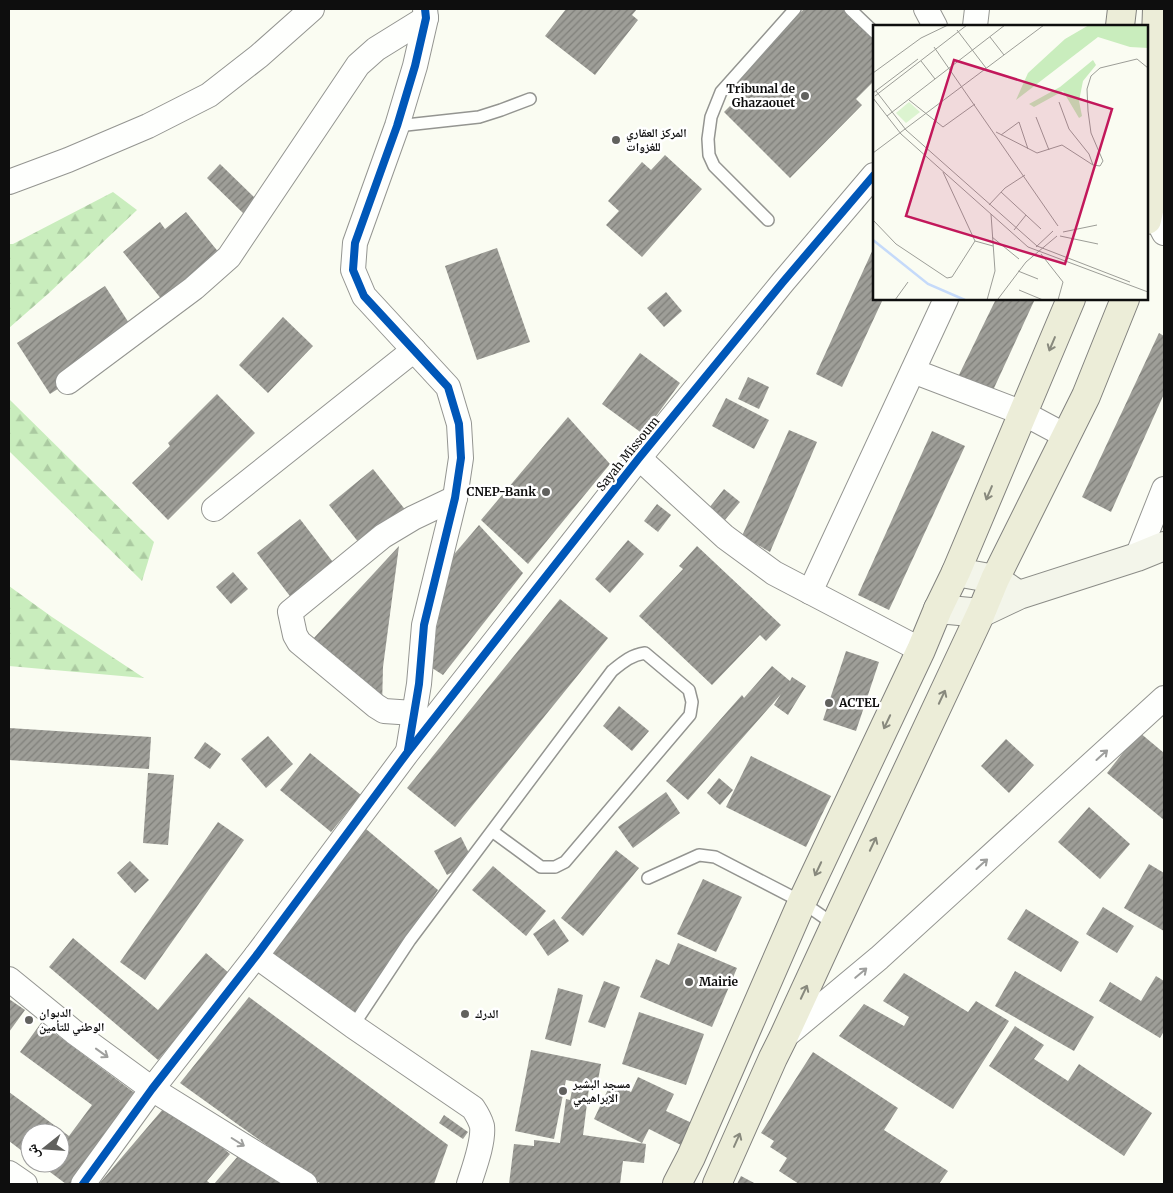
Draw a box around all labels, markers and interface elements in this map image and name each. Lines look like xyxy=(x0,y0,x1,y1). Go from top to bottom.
inset map xyxy=(873,25,1148,300)
place label: Tribunal de Ghazaouet xyxy=(726,81,796,110)
marker: Tribunal de Ghazaouet xyxy=(799,90,811,102)
place label: المركز العقاري للغزوات xyxy=(626,125,687,154)
marker: المركز العقاري للغزوات xyxy=(610,134,622,146)
one-way arrow xyxy=(1047,336,1056,351)
street label: Sayah Missoum xyxy=(593,413,662,494)
place label: CNEP-Bank xyxy=(466,484,536,499)
one-way arrow xyxy=(983,485,993,500)
marker: CNEP-Bank xyxy=(540,486,552,498)
one-way arrow xyxy=(938,690,947,705)
place label: ACTEL xyxy=(838,695,880,710)
marker: ACTEL xyxy=(823,697,835,709)
one-way arrow xyxy=(882,714,892,729)
one-way arrow xyxy=(1095,749,1108,761)
one-way arrow xyxy=(869,837,878,852)
one-way arrow xyxy=(975,858,988,870)
one-way arrow xyxy=(812,861,822,876)
one-way arrow xyxy=(854,967,867,978)
place label: Mairie xyxy=(699,974,739,989)
marker: Mairie xyxy=(683,976,695,988)
one-way arrow xyxy=(800,985,810,1000)
place label: الديوان الوطني للتأمين xyxy=(39,1005,104,1037)
place label: الدرك xyxy=(475,1006,499,1021)
marker: الدرك xyxy=(459,1008,471,1020)
marker: الديوان الوطني للتأمين xyxy=(23,1014,35,1026)
one-way arrow xyxy=(95,1048,109,1058)
place label: مسجد البشير الإبراهيمي xyxy=(572,1076,631,1108)
marker: مسجد البشير الإبراهيمي xyxy=(557,1085,569,1097)
north arrow xyxy=(20,1123,70,1173)
one-way arrow xyxy=(733,1133,742,1148)
one-way arrow xyxy=(230,1137,244,1147)
text: ش xyxy=(22,1142,43,1162)

